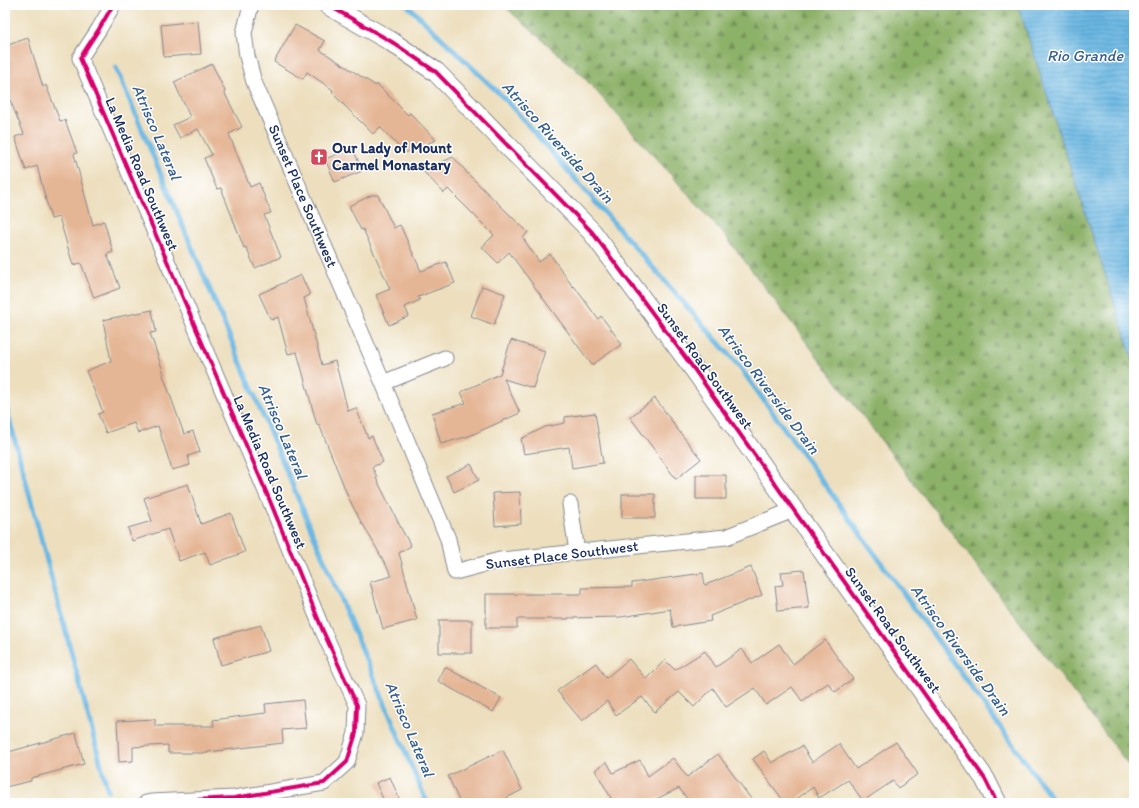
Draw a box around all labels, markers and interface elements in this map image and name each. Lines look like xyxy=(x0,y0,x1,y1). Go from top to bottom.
water label: Rio Grande xyxy=(1047,46,1124,65)
water label: Atrisco Riverside Drain xyxy=(498,77,618,207)
water label: Atrisco Lateral xyxy=(128,82,186,184)
street label: La Media Road Southwest xyxy=(101,94,183,254)
street label: Sunset Place Southwest xyxy=(265,122,341,271)
place label: Our Lady of Mount Carmel Monastary xyxy=(332,139,452,175)
church icon: Our Lady of Mount Carmel Monastary xyxy=(309,147,329,167)
street label: Sunset Road Southwest xyxy=(653,299,757,433)
water label: Atrisco Riverside Drain xyxy=(714,320,824,458)
water label: Atrisco Lateral xyxy=(254,381,312,483)
street label: La Media Road Southwest xyxy=(229,392,311,552)
street label: Sunset Place Southwest xyxy=(485,537,640,573)
street label: Sunset Road Southwest xyxy=(841,563,945,697)
water label: Atrisco Riverside Drain xyxy=(907,581,1015,719)
water label: Atrisco Lateral xyxy=(381,679,439,781)

